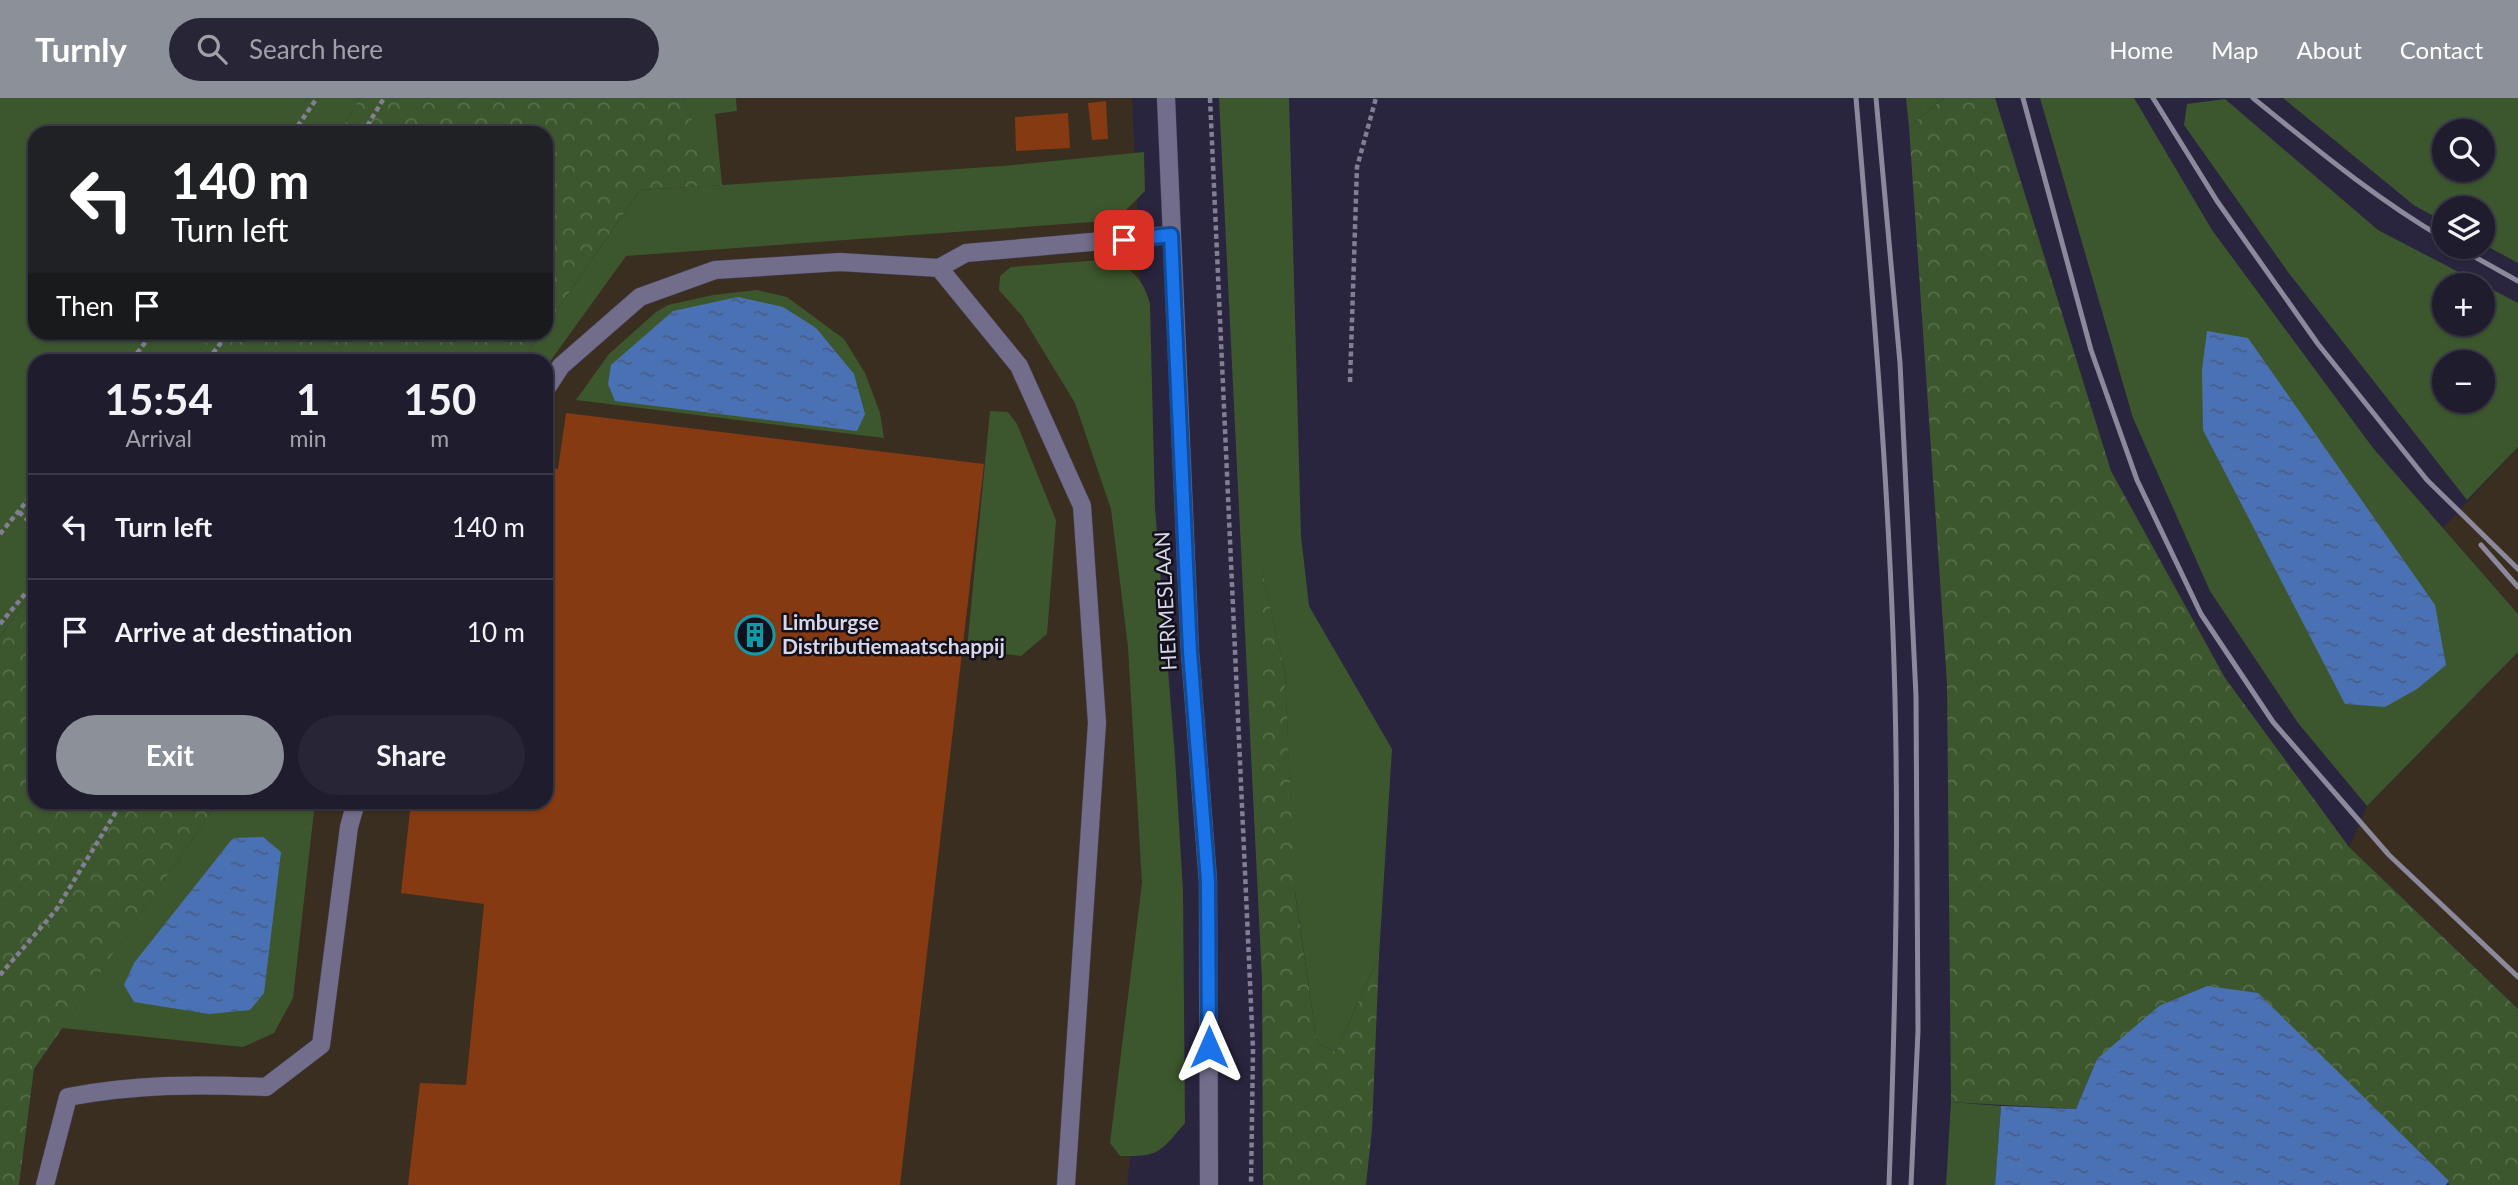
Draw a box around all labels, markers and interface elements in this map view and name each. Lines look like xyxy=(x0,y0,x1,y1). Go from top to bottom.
search box xyxy=(169,18,659,81)
text: Turnly xyxy=(35,29,127,69)
icon: search xyxy=(193,30,231,68)
text: Search here xyxy=(249,33,383,65)
text: Home xyxy=(2109,35,2173,64)
text: Map xyxy=(2211,35,2259,64)
text: About xyxy=(2297,35,2362,64)
text: Contact xyxy=(2400,35,2483,64)
map controls xyxy=(2432,119,2495,413)
button: search xyxy=(2432,119,2495,182)
text: 140 m xyxy=(171,151,309,209)
icon: left xyxy=(56,154,147,245)
button: layers xyxy=(2432,196,2495,259)
text: Turn left xyxy=(171,210,288,249)
pin xyxy=(1094,210,1154,270)
icon: arrive xyxy=(1105,221,1143,259)
button: + xyxy=(2432,273,2495,336)
icon: arrive xyxy=(128,287,166,325)
text: Then xyxy=(56,290,114,322)
button: − xyxy=(2432,350,2495,413)
text: 15:54 xyxy=(105,374,213,424)
text: 1 xyxy=(296,374,320,424)
text: 150 xyxy=(403,374,476,424)
text: Arrival xyxy=(126,424,192,452)
text: min xyxy=(289,424,327,452)
text: m xyxy=(430,424,449,452)
icon: left xyxy=(56,508,94,546)
text: Turn left xyxy=(115,511,212,543)
text: 140 m xyxy=(452,511,525,543)
street label: HERMESLAAN xyxy=(1148,531,1181,671)
place label: Limburgse Distributiemaatschappij xyxy=(782,609,1005,658)
icon: arrive xyxy=(56,613,94,651)
building icon: Limburgse Distributiemaatschappij xyxy=(734,614,776,656)
text: Arrive at destination xyxy=(115,616,352,648)
text: 10 m xyxy=(467,616,525,648)
button: Exit xyxy=(56,715,284,795)
button: Share xyxy=(298,715,525,795)
position arrow xyxy=(1172,1010,1246,1084)

